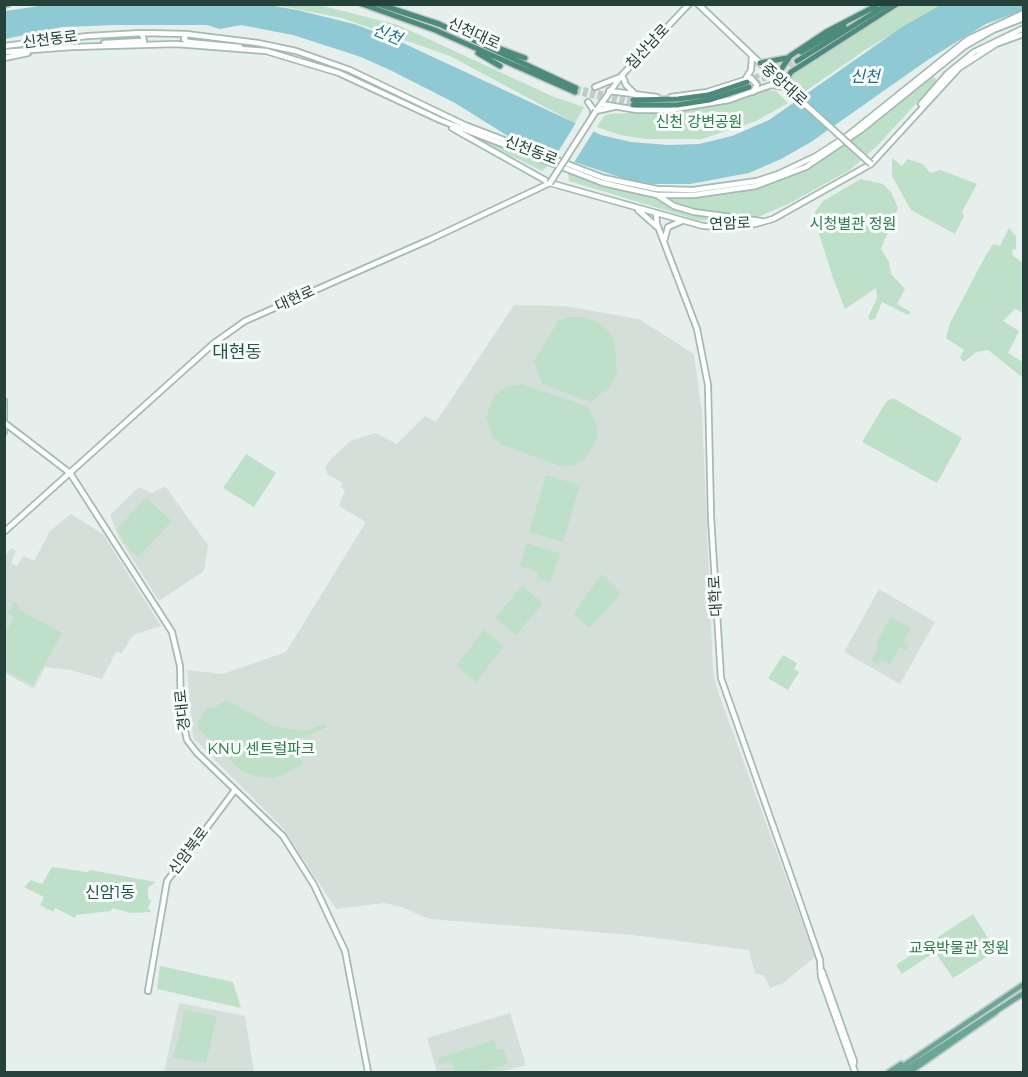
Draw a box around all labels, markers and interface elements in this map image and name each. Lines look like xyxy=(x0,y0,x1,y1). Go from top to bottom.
street label: 신천대로 xyxy=(445,15,503,53)
water label: 신천 xyxy=(370,21,404,49)
street label: 침산남로 xyxy=(623,21,673,73)
street label: 신천동로 xyxy=(22,28,78,52)
street label: 중앙대로 xyxy=(757,60,811,110)
water label: 신천 xyxy=(850,67,880,87)
park label: 신천 강변공원 xyxy=(656,114,742,132)
street label: 신천동로 xyxy=(502,133,560,169)
street label: 연암로 xyxy=(709,214,751,234)
park label: 시청별관 정원 xyxy=(810,216,896,234)
street label: 대현로 xyxy=(272,282,318,316)
district label: 대현동 xyxy=(212,342,262,364)
street label: 대학로 xyxy=(706,575,726,617)
street label: 경대로 xyxy=(172,688,194,732)
park label: KNU 센트럴파크 xyxy=(207,741,315,759)
street label: 신암북로 xyxy=(165,824,213,878)
district label: 신암1동 xyxy=(85,883,135,903)
park label: 교육박물관 정원 xyxy=(909,940,1009,958)

